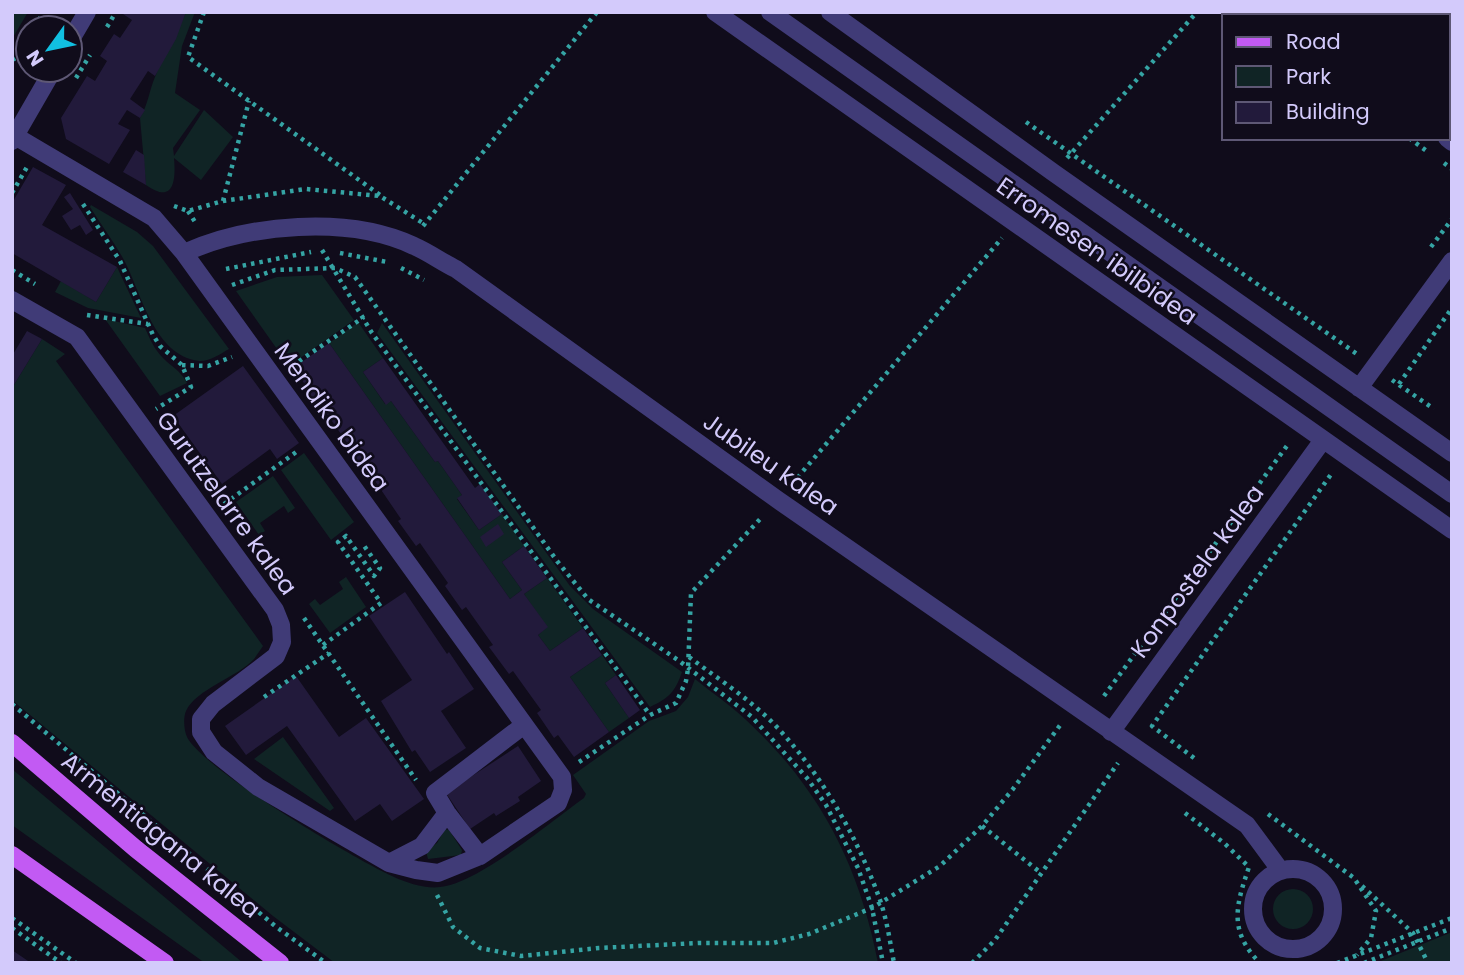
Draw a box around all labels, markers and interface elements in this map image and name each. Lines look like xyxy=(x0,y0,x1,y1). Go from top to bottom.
north arrow xyxy=(14,14,84,84)
legend xyxy=(1222,14,1450,140)
text: Road xyxy=(1286,27,1341,56)
text: N xyxy=(20,45,50,71)
text: Park xyxy=(1286,62,1331,91)
text: Building xyxy=(1286,97,1370,126)
street label: Erromesen ibilbidea xyxy=(990,169,1204,333)
street label: Mendiko bidea xyxy=(267,336,397,498)
street label: Gurutzelarre kalea xyxy=(149,404,305,602)
street label: Jubileu kalea xyxy=(697,405,845,523)
street label: Konpostela kalea xyxy=(1123,478,1271,664)
street label: Armentiagana kalea xyxy=(55,744,267,926)

